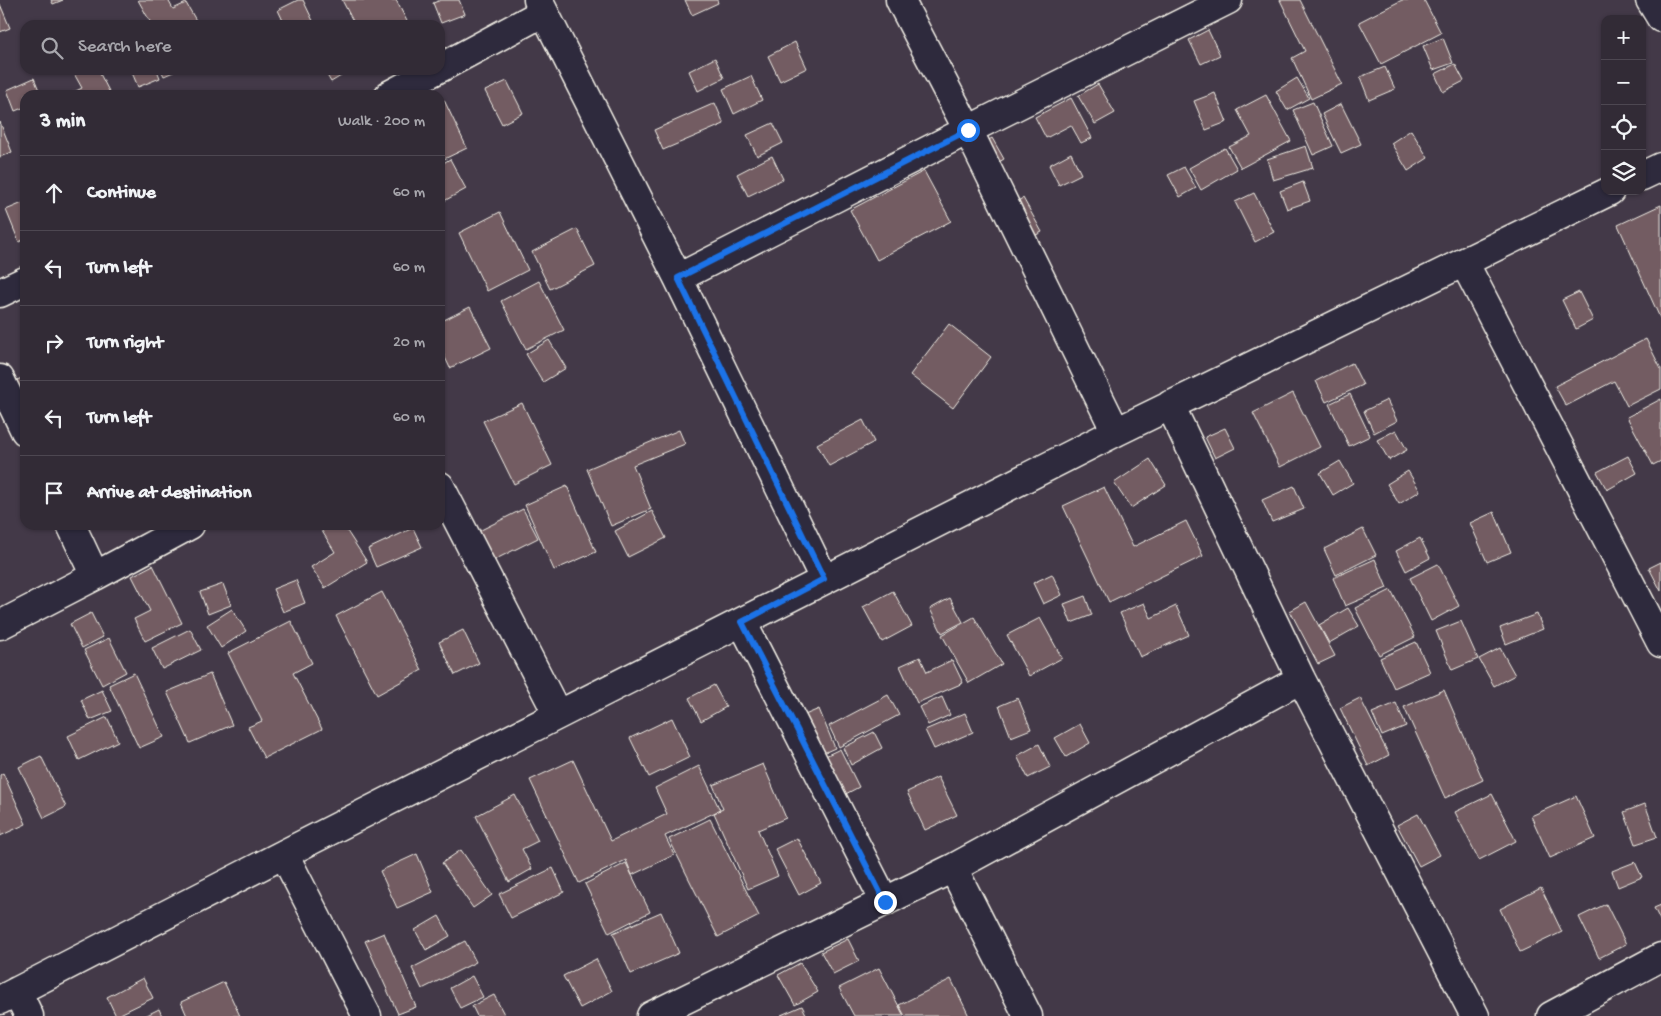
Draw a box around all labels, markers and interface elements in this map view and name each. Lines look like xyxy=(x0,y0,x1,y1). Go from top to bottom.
map controls xyxy=(1601,15,1646,195)
button: + xyxy=(1601,15,1646,60)
search box xyxy=(20,20,445,75)
icon: search xyxy=(38,34,66,62)
text: Search here xyxy=(78,36,172,59)
button: − xyxy=(1601,60,1646,105)
button: locate xyxy=(1601,105,1646,150)
text: 3 min xyxy=(40,110,85,135)
text: Walk · 200 m xyxy=(338,113,425,132)
route start xyxy=(957,119,980,142)
button: layers xyxy=(1601,150,1646,195)
icon: ahead xyxy=(40,179,68,207)
text: Continue xyxy=(87,182,156,205)
text: 60 m xyxy=(393,184,425,203)
icon: left xyxy=(40,254,68,282)
text: Turn left xyxy=(87,257,151,280)
text: 60 m xyxy=(393,259,425,278)
icon: right xyxy=(40,329,68,357)
text: Turn right xyxy=(87,332,163,355)
text: 20 m xyxy=(393,334,425,353)
icon: left xyxy=(40,404,68,432)
text: Turn left xyxy=(87,407,151,430)
text: 60 m xyxy=(393,409,425,428)
icon: arrive xyxy=(40,479,68,507)
text: Arrive at destination xyxy=(87,482,251,505)
route end xyxy=(874,891,897,914)

